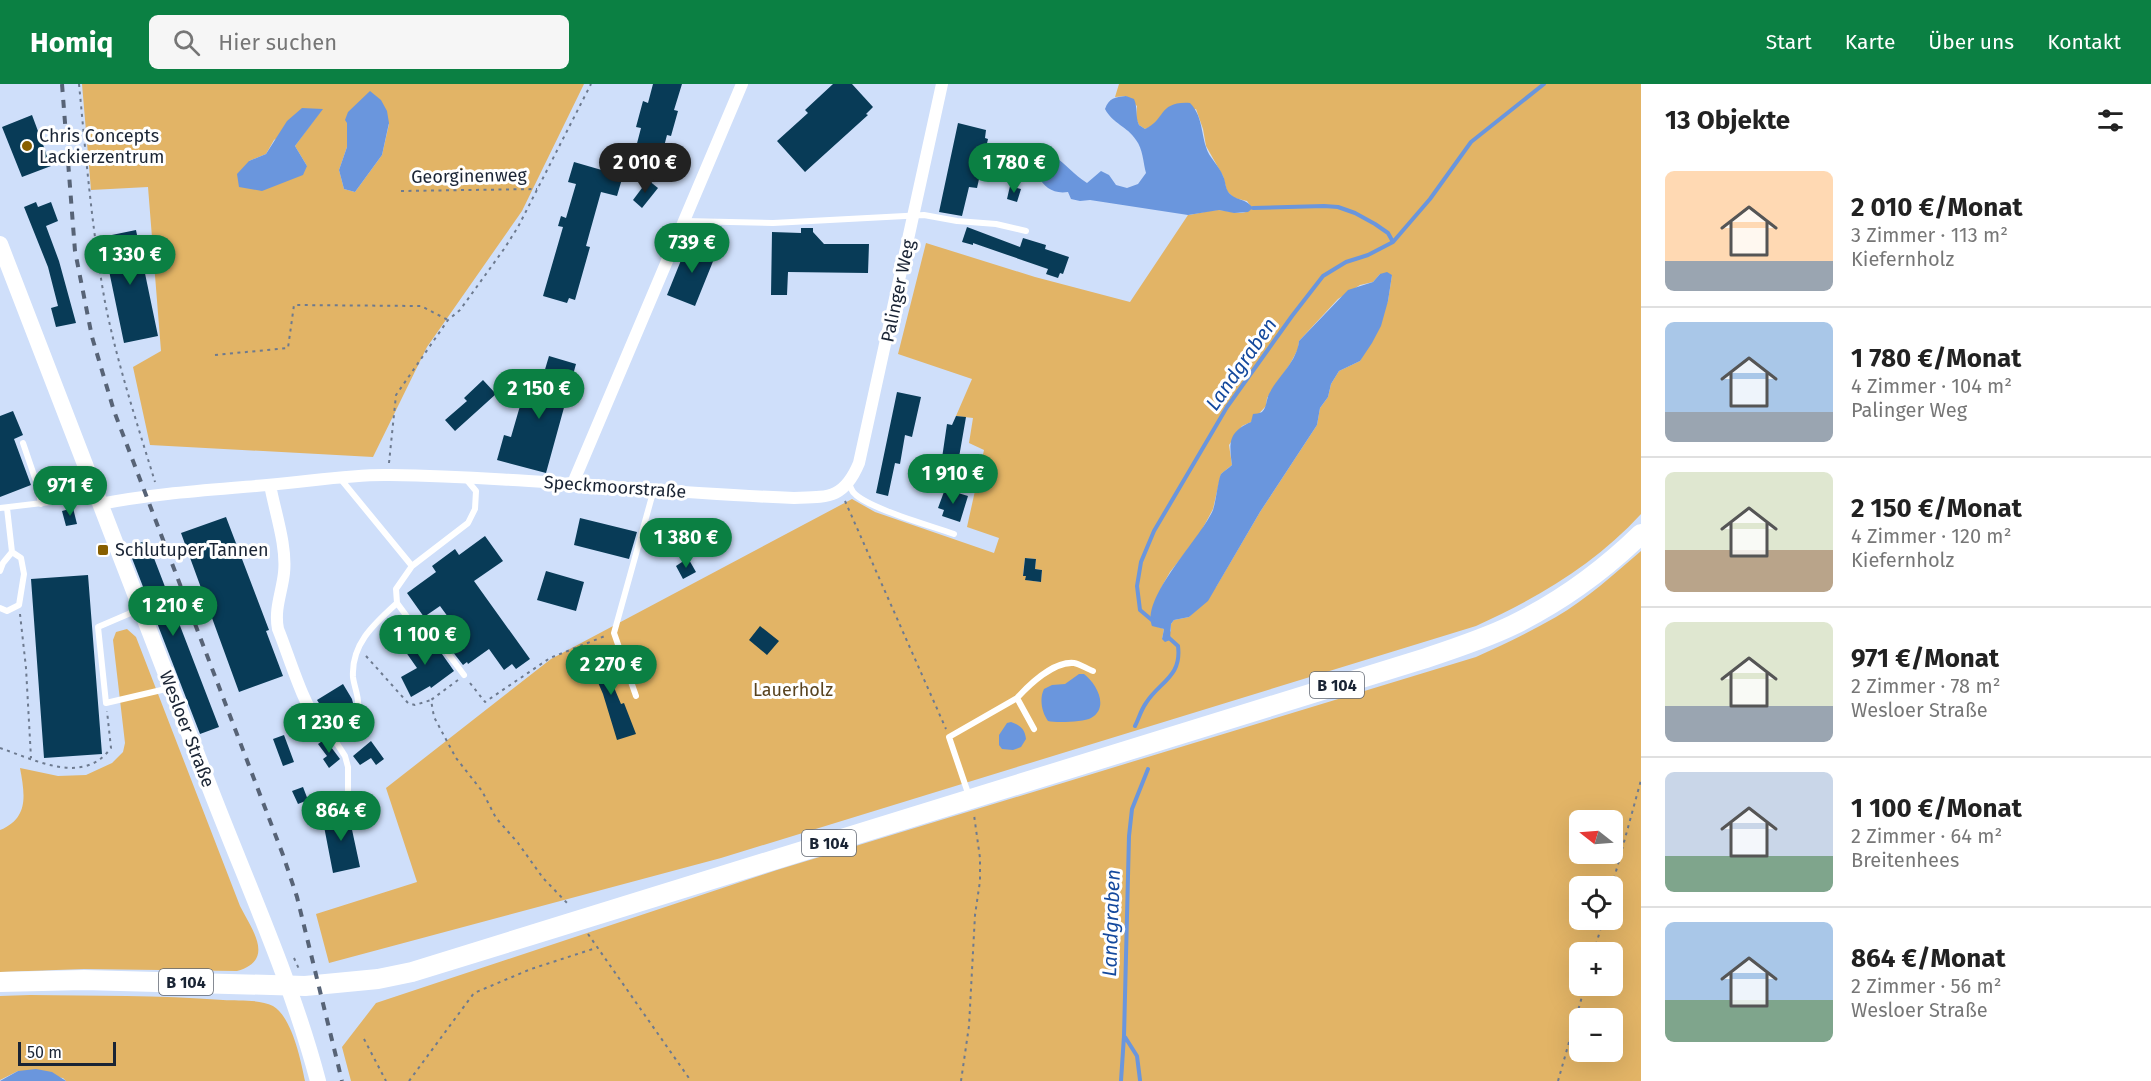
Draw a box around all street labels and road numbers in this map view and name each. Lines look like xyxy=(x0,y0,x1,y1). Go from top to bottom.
street label: Georginenweg xyxy=(411,164,528,188)
street label: Palinger Weg xyxy=(876,237,920,344)
street label: Speckmoorstraße xyxy=(543,471,687,503)
street label: Wesloer Straße xyxy=(155,668,219,790)
road number: B 104 xyxy=(1310,672,1364,698)
road number: B 104 xyxy=(802,830,856,856)
road number: B 104 xyxy=(159,969,213,995)

